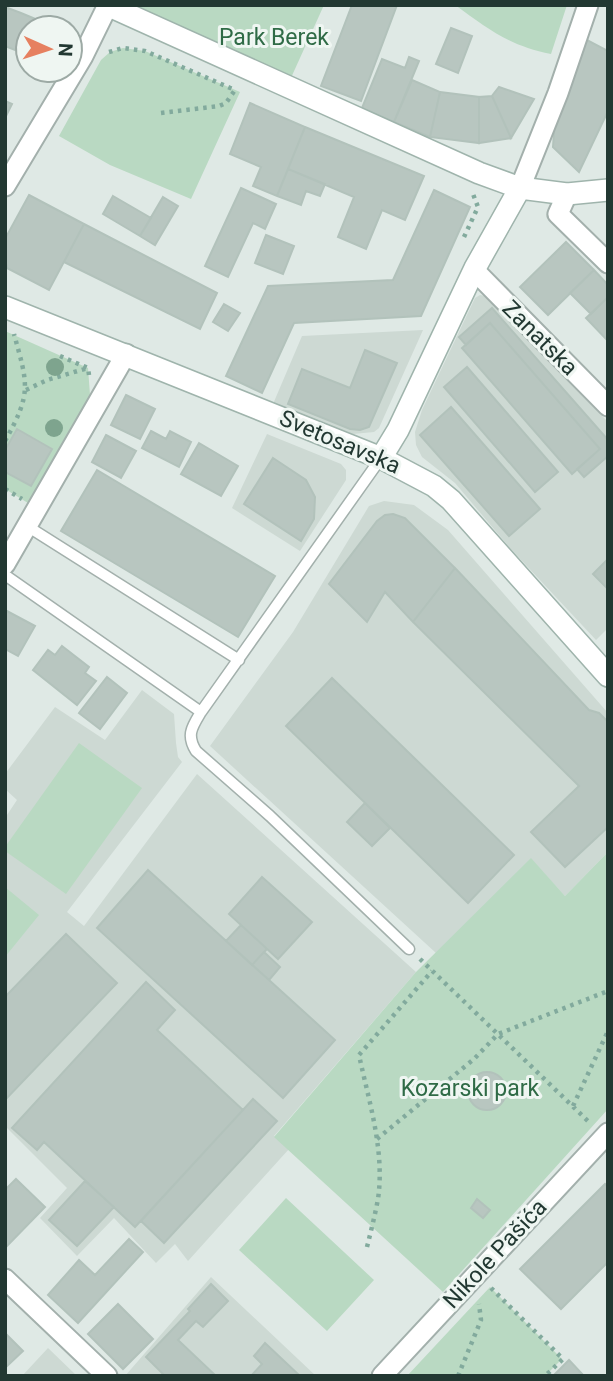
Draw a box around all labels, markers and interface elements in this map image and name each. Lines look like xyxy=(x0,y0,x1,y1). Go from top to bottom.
north arrow xyxy=(14,14,84,84)
park label: Park Berek xyxy=(219,24,329,51)
text: N xyxy=(54,43,77,57)
street label: Zanatska xyxy=(497,295,583,381)
street label: Svetosavska xyxy=(276,404,404,480)
park label: Kozarski park xyxy=(401,1075,540,1102)
street label: Nikole Pašića xyxy=(438,1194,552,1314)

